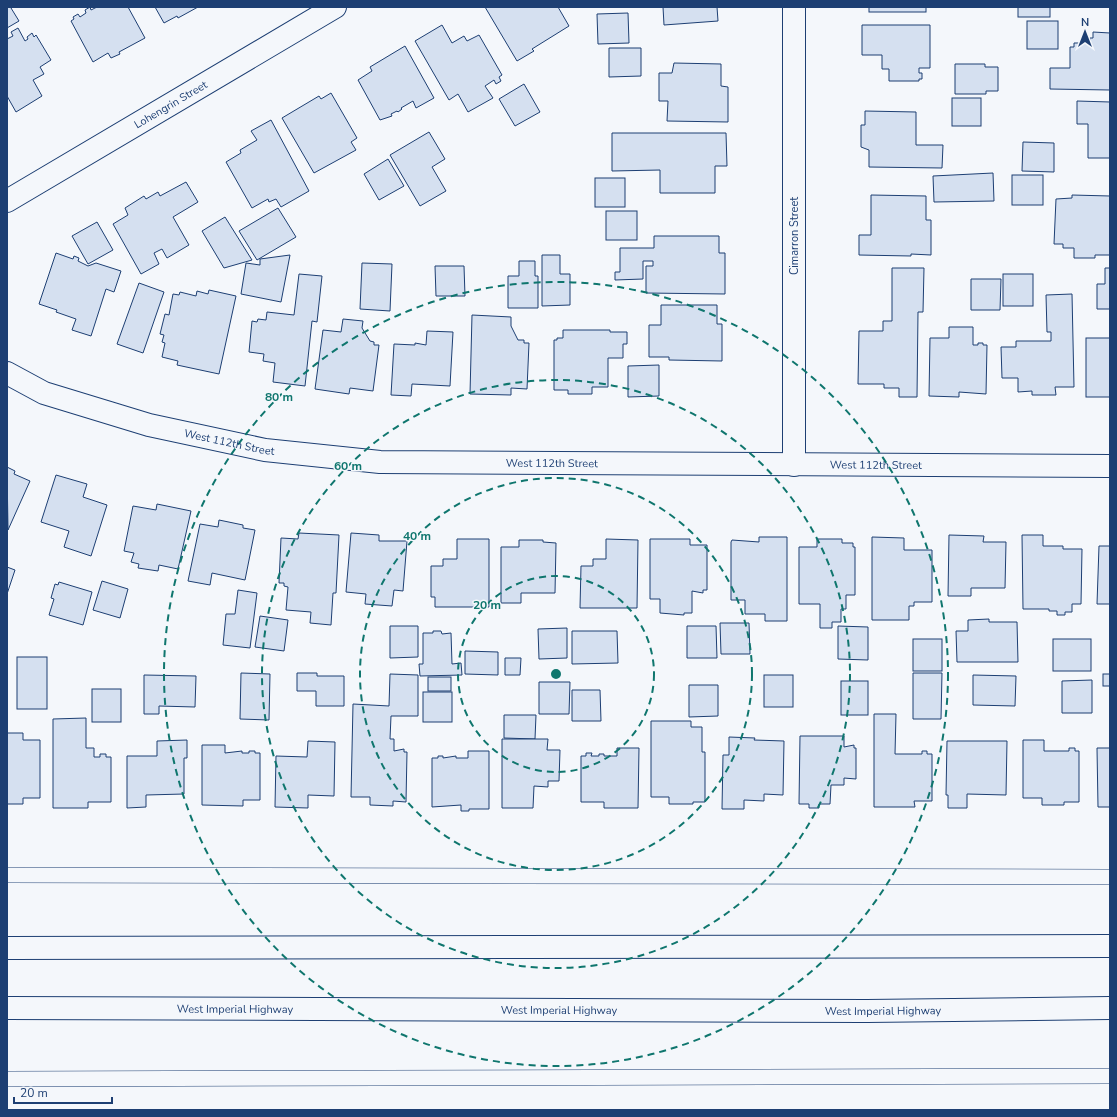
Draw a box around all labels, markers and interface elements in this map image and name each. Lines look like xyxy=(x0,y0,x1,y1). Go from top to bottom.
north arrow xyxy=(1065,12,1105,52)
text: N xyxy=(1081,15,1089,30)
street label: Lohengrin Street xyxy=(131,77,210,132)
street label: Cimarron Street xyxy=(787,197,802,275)
text: 80 m xyxy=(265,389,293,405)
street label: West 112th Street xyxy=(183,425,275,458)
street label: West 112th Street xyxy=(506,455,598,471)
street label: West 112th Street xyxy=(830,457,922,472)
text: 60 m xyxy=(334,458,362,474)
text: 40 m xyxy=(403,528,431,544)
text: 20 m xyxy=(473,597,501,613)
centre of rings xyxy=(549,667,563,681)
street label: West Imperial Highway xyxy=(177,1001,294,1016)
street label: West Imperial Highway xyxy=(501,1002,618,1018)
street label: West Imperial Highway xyxy=(825,1003,942,1019)
scale bar xyxy=(14,1079,112,1105)
text: 20 m xyxy=(20,1085,48,1101)

